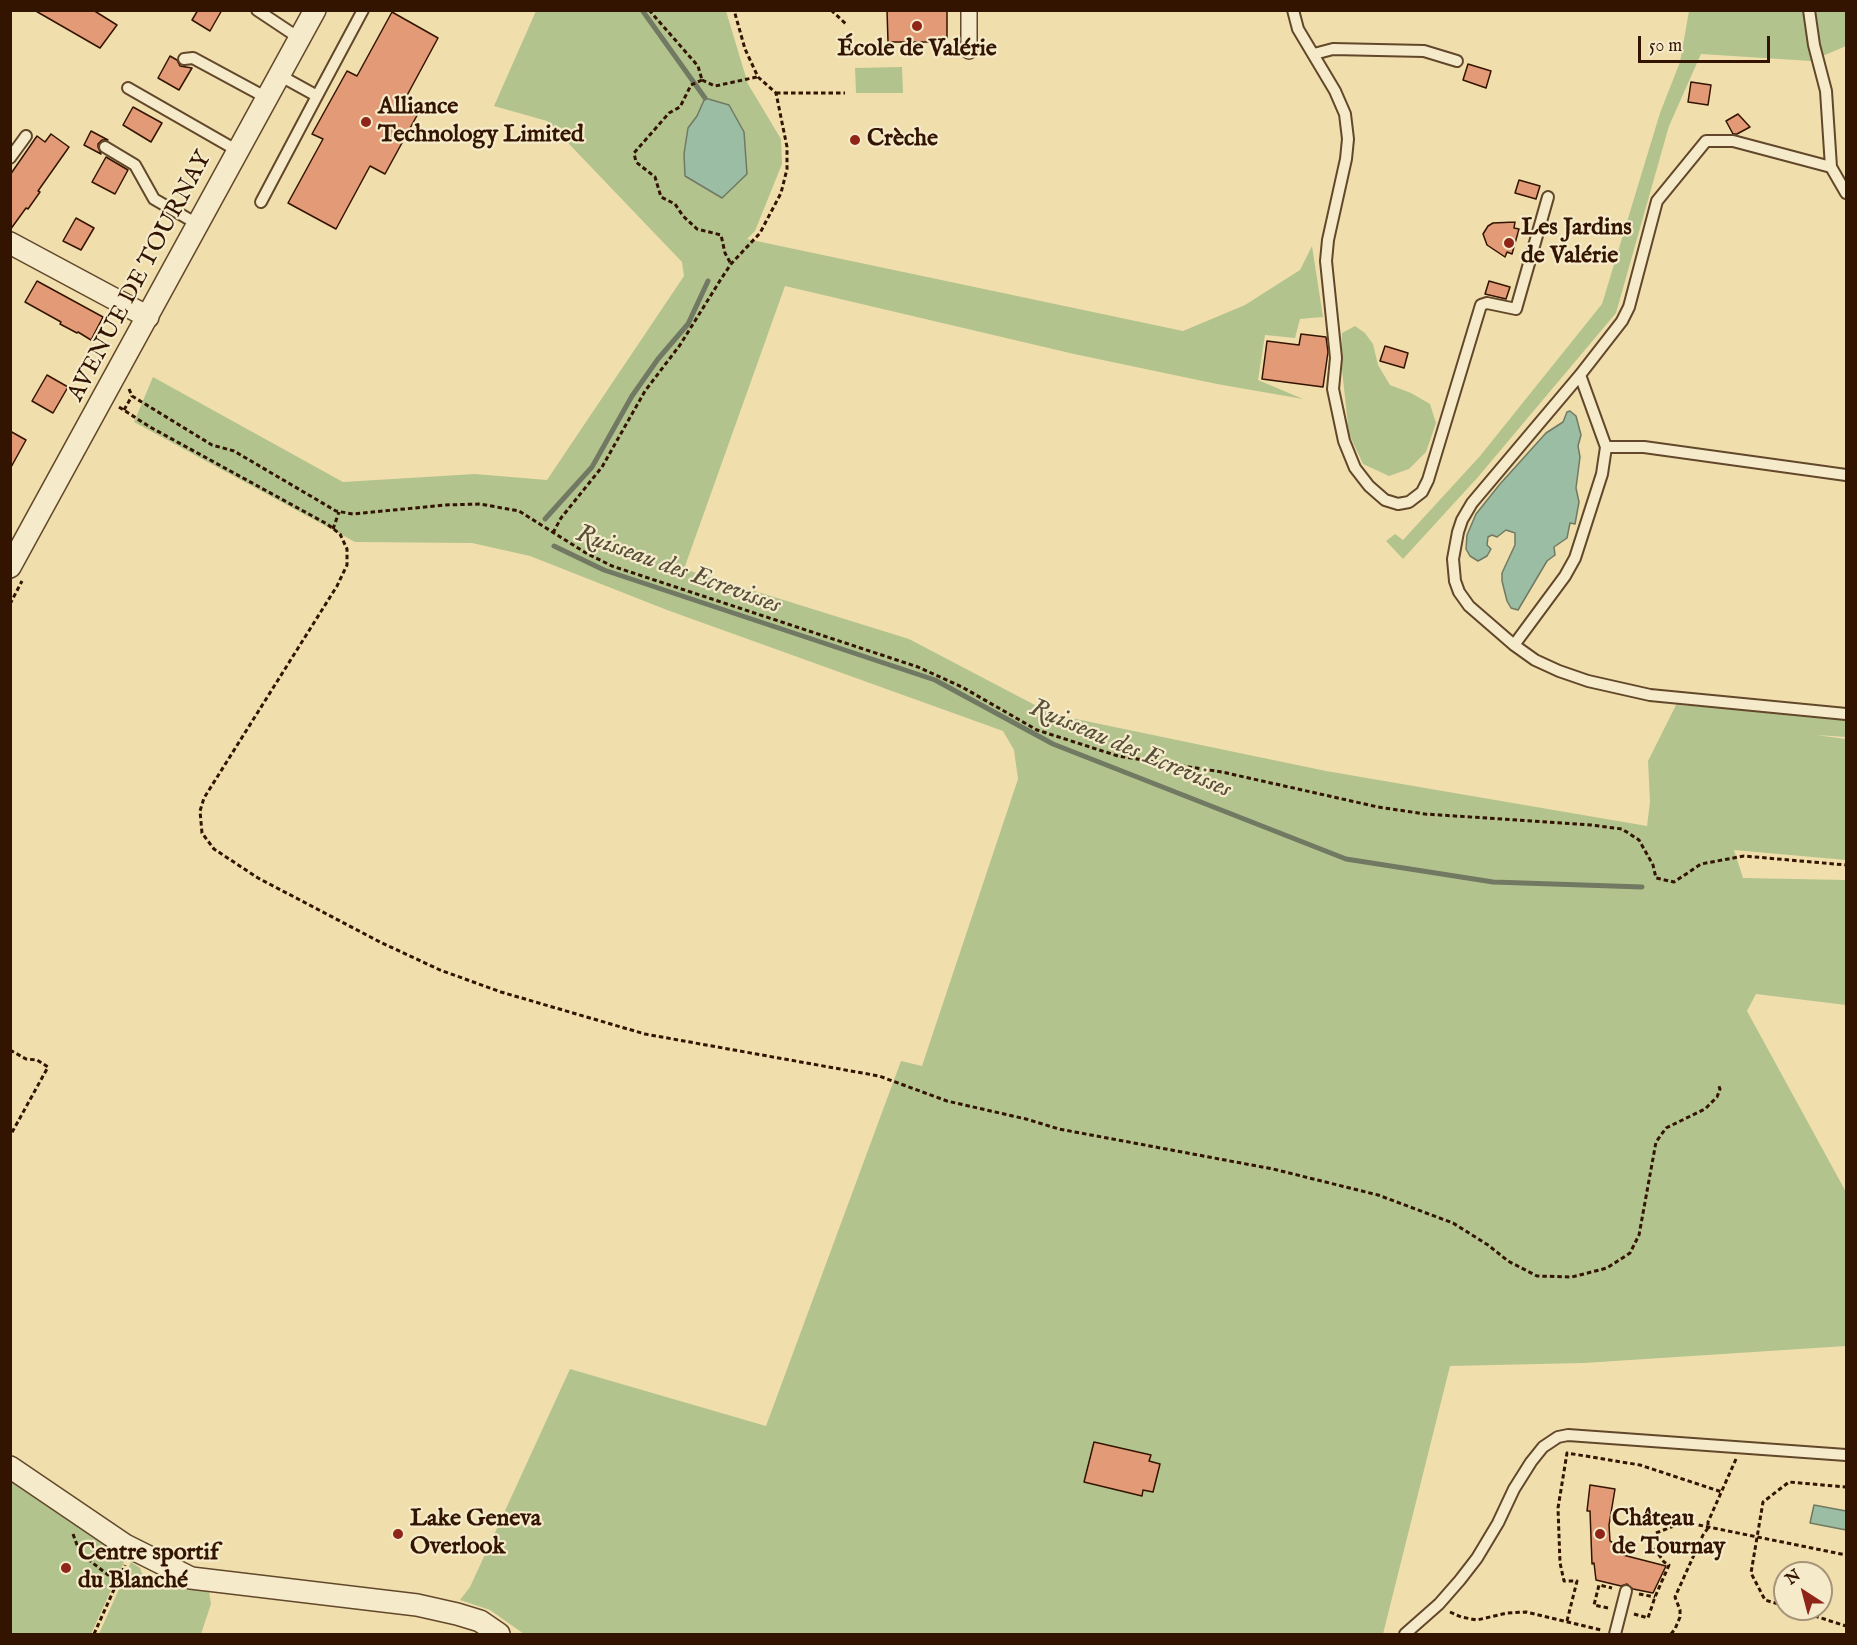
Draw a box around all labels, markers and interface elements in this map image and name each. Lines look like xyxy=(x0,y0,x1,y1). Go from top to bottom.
marker: École de Valérie xyxy=(910,19,924,33)
scale bar xyxy=(1641,24,1773,62)
text: 50 m xyxy=(1649,35,1682,58)
place label: École de Valérie xyxy=(837,36,997,64)
place label: Alliance Technology Limited xyxy=(378,94,584,150)
marker: Alliance Technology Limited xyxy=(359,115,373,129)
place label: Crèche xyxy=(867,126,938,154)
marker: Crèche xyxy=(848,133,862,147)
street label: AVENUE DE TOURNAY xyxy=(63,147,219,407)
place label: Les Jardins de Valérie xyxy=(1521,215,1632,271)
marker: Les Jardins de Valérie xyxy=(1502,236,1516,250)
water label: Ruisseau des Ecrevisses xyxy=(571,519,785,623)
water label: Ruisseau des Ecrevisses xyxy=(1025,693,1235,807)
place label: Lake Geneva Overlook xyxy=(410,1506,541,1562)
place label: Château de Tournay xyxy=(1612,1506,1725,1562)
marker: Lake Geneva Overlook xyxy=(391,1527,405,1541)
marker: Château de Tournay xyxy=(1593,1527,1607,1541)
place label: Centre sportif du Blanché xyxy=(78,1540,219,1596)
marker: Centre sportif du Blanché xyxy=(59,1561,73,1575)
north arrow xyxy=(1773,1561,1833,1621)
text: N xyxy=(1782,1566,1805,1590)

